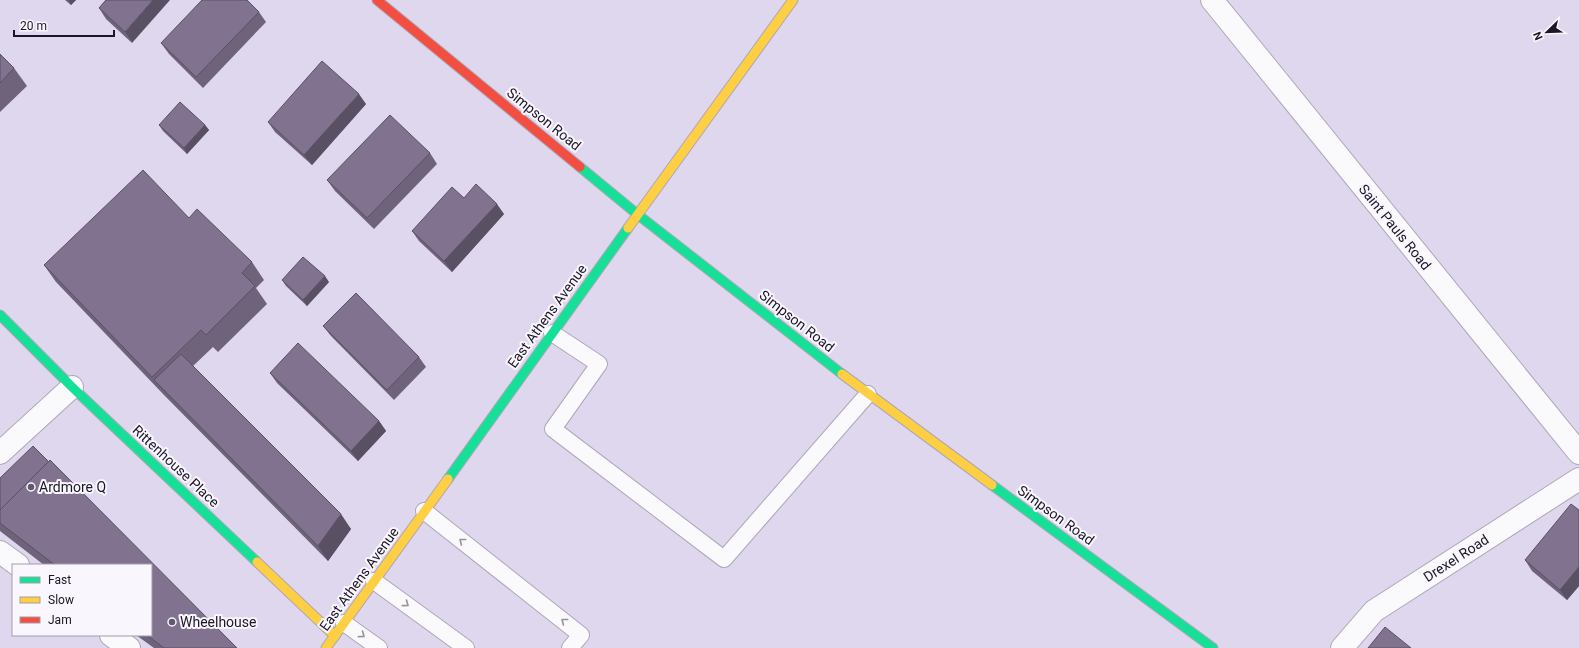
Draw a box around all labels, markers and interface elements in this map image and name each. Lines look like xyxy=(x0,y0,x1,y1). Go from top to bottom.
scale bar xyxy=(14,12,114,38)
north arrow xyxy=(1527,12,1567,52)
text: 20 m xyxy=(20,19,47,33)
text: N xyxy=(1531,29,1546,42)
street label: Simpson Road xyxy=(504,84,584,154)
street label: Saint Pauls Road xyxy=(1356,181,1434,273)
street label: East Athens Avenue xyxy=(504,261,590,371)
street label: Simpson Road xyxy=(756,287,838,355)
street label: Rittenhouse Place xyxy=(129,422,223,510)
place label: Ardmore Q xyxy=(39,479,106,495)
marker: Ardmore Q xyxy=(26,482,36,492)
street label: Simpson Road xyxy=(1015,482,1097,548)
street label: East Athens Avenue xyxy=(316,524,402,634)
street label: Drexel Road xyxy=(1420,531,1492,585)
one-way arrow xyxy=(459,539,466,546)
legend xyxy=(12,564,152,636)
text: Fast xyxy=(48,573,71,587)
text: Slow xyxy=(48,593,74,607)
one-way arrow xyxy=(401,599,408,606)
text: Jam xyxy=(48,613,72,627)
place label: Wheelhouse xyxy=(180,614,256,630)
marker: Wheelhouse xyxy=(167,617,177,627)
one-way arrow xyxy=(561,619,568,626)
one-way arrow xyxy=(357,631,364,638)

